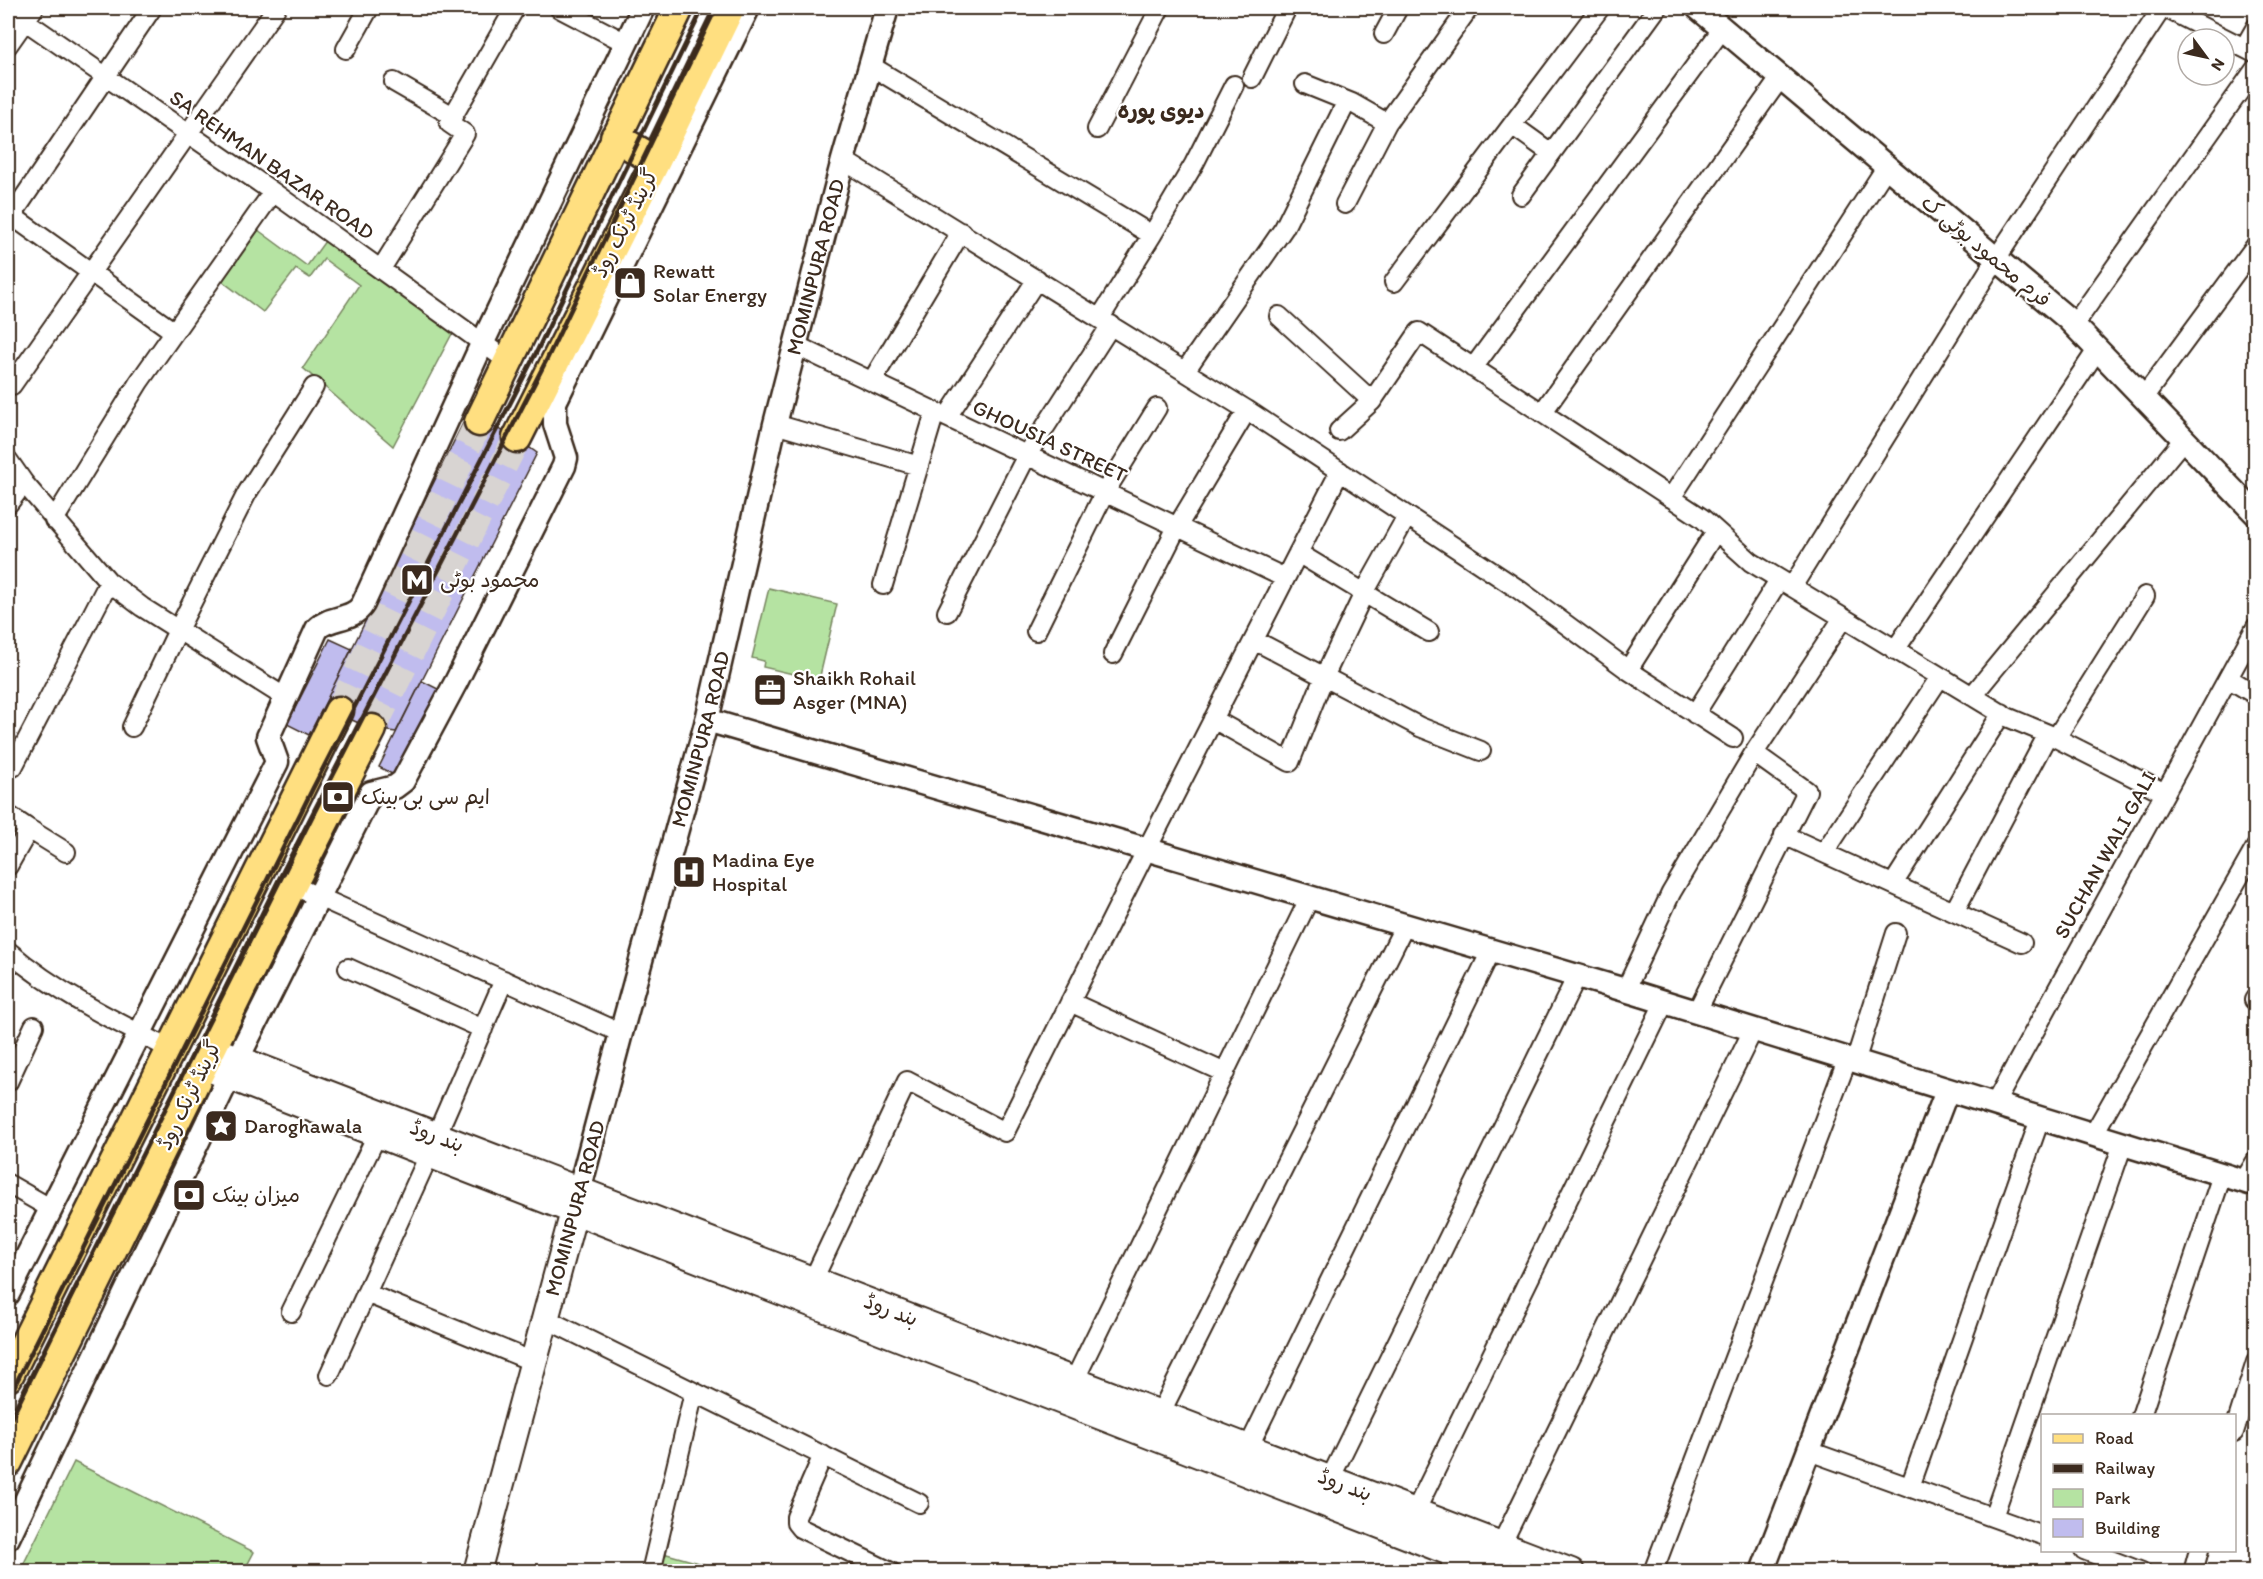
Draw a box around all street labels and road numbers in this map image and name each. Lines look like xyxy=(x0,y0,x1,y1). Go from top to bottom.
street label: SA REHMAN BAZAR ROAD xyxy=(165,84,379,245)
street label: گرینڈ ٹرنک روڈ xyxy=(586,164,663,281)
street label: MOMINPURA ROAD xyxy=(780,176,850,358)
street label: فرم محمود بوٹی ک xyxy=(1914,189,2056,315)
street label: GHOUSIA STREET xyxy=(969,394,1132,487)
street label: MOMINPURA ROAD xyxy=(665,648,734,830)
street label: SUCHAN WALI GALI xyxy=(2048,767,2161,943)
street label: گرینڈ ٹرنک روڈ xyxy=(151,1036,226,1154)
street label: بند روڈ xyxy=(406,1114,468,1158)
street label: MOMINPURA ROAD xyxy=(539,1117,610,1298)
street label: بند روڈ xyxy=(860,1288,922,1332)
street label: بند روڈ xyxy=(1314,1463,1376,1507)

